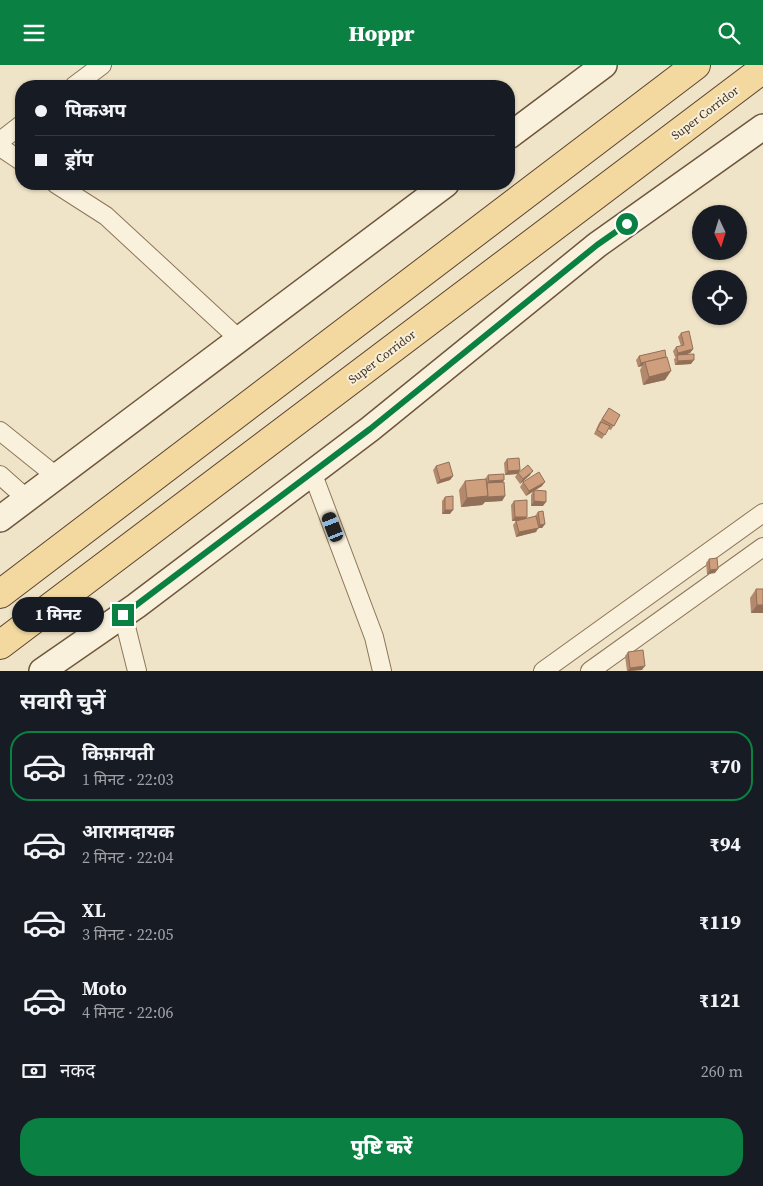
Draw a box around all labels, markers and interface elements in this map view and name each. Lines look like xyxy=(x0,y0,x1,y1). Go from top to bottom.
text: Hoppr xyxy=(349,18,414,48)
icon: menu xyxy=(20,19,48,47)
icon: search xyxy=(715,19,743,47)
street label: Super Corridor xyxy=(668,82,742,144)
text: पिकअप xyxy=(65,97,126,123)
text: ड्रॉप xyxy=(65,146,93,172)
north arrow xyxy=(692,205,748,260)
map controls xyxy=(692,205,747,325)
route start xyxy=(616,213,638,235)
button: locate xyxy=(692,270,747,325)
street label: Super Corridor xyxy=(345,326,419,388)
car xyxy=(320,510,345,544)
callout: 1 मिनट xyxy=(13,597,106,633)
text: 1 मिनट xyxy=(35,603,81,625)
route end xyxy=(112,604,134,626)
text: सवारी चुनें xyxy=(20,686,106,716)
text: किफ़ायती xyxy=(82,740,154,766)
icon: car xyxy=(22,744,67,789)
text: ₹70 xyxy=(710,753,741,779)
text: 1 मिनट · 22:03 xyxy=(82,768,173,790)
text: आरामदायक xyxy=(82,818,174,844)
icon: car xyxy=(22,822,67,867)
text: ₹94 xyxy=(710,831,741,857)
text: 2 मिनट · 22:04 xyxy=(82,846,173,868)
text: XL xyxy=(82,897,105,923)
icon: car xyxy=(22,900,67,945)
text: ₹119 xyxy=(699,909,741,935)
text: 3 मिनट · 22:05 xyxy=(82,923,173,945)
text: Moto xyxy=(82,975,127,1001)
icon: car xyxy=(22,978,67,1023)
text: ₹121 xyxy=(699,987,741,1013)
text: 4 मिनट · 22:06 xyxy=(82,1001,173,1023)
icon: cash xyxy=(20,1057,48,1085)
text: नकद xyxy=(60,1057,95,1083)
text: 260 m xyxy=(701,1060,743,1082)
button: पुष्टि करें xyxy=(20,1118,743,1176)

